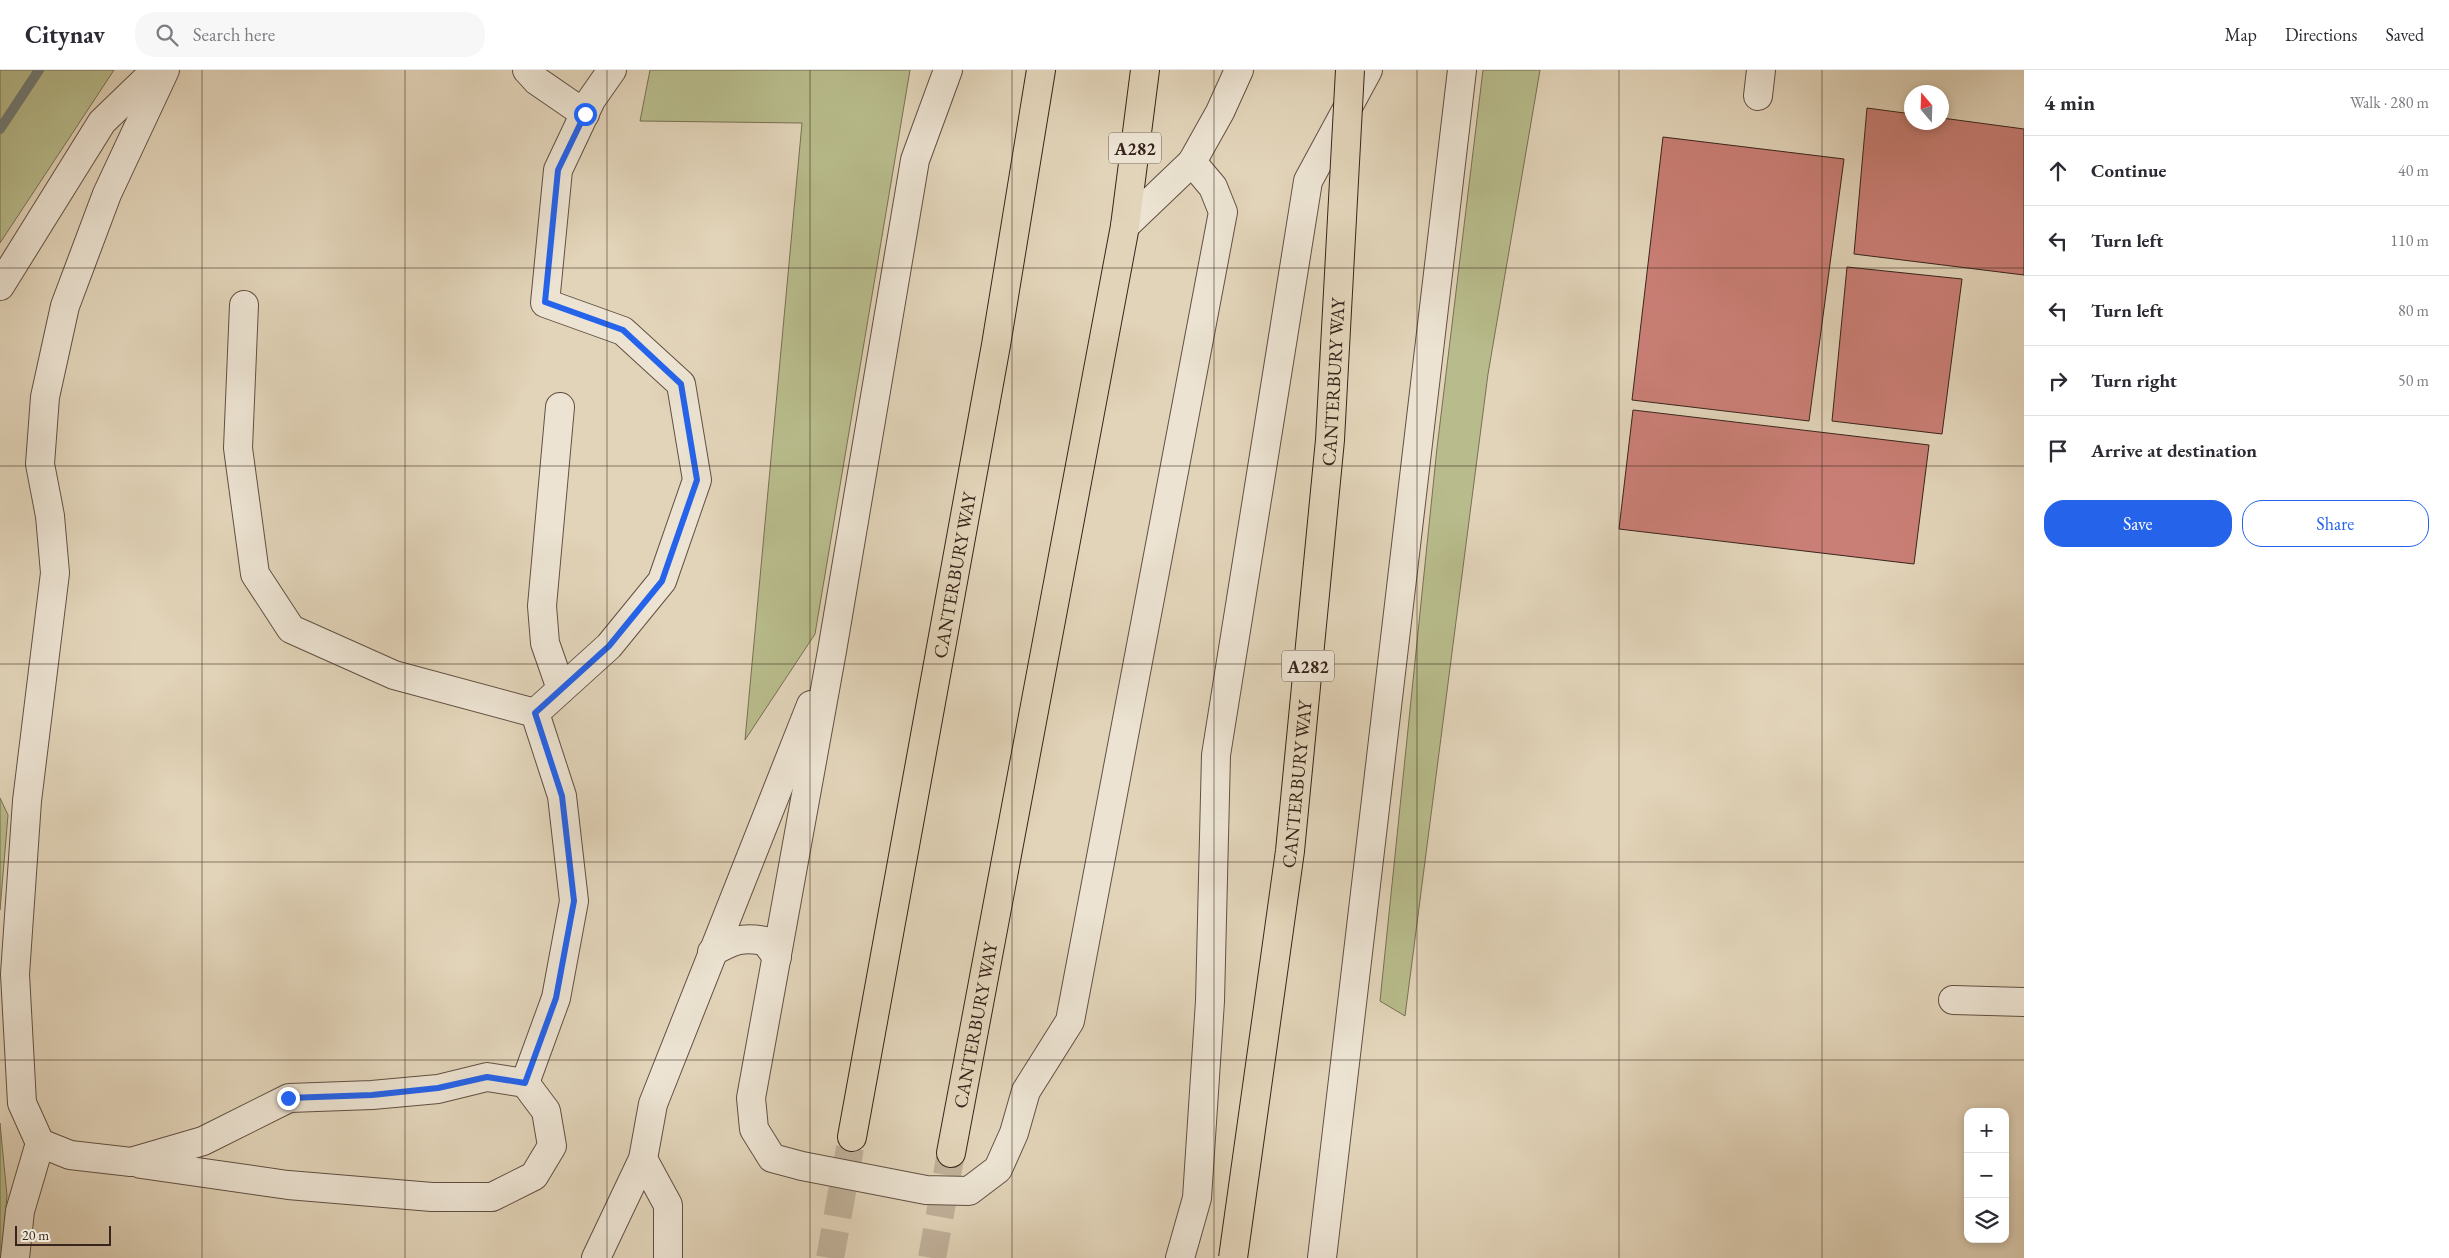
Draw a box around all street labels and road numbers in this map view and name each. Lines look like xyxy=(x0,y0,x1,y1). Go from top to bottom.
road number: A282 xyxy=(1109,132,1161,164)
street label: CANTERBURY WAY xyxy=(1315,296,1350,467)
street label: CANTERBURY WAY xyxy=(927,489,982,660)
road number: A282 xyxy=(1282,650,1334,682)
street label: CANTERBURY WAY xyxy=(1275,698,1317,870)
street label: CANTERBURY WAY xyxy=(947,939,1003,1110)

